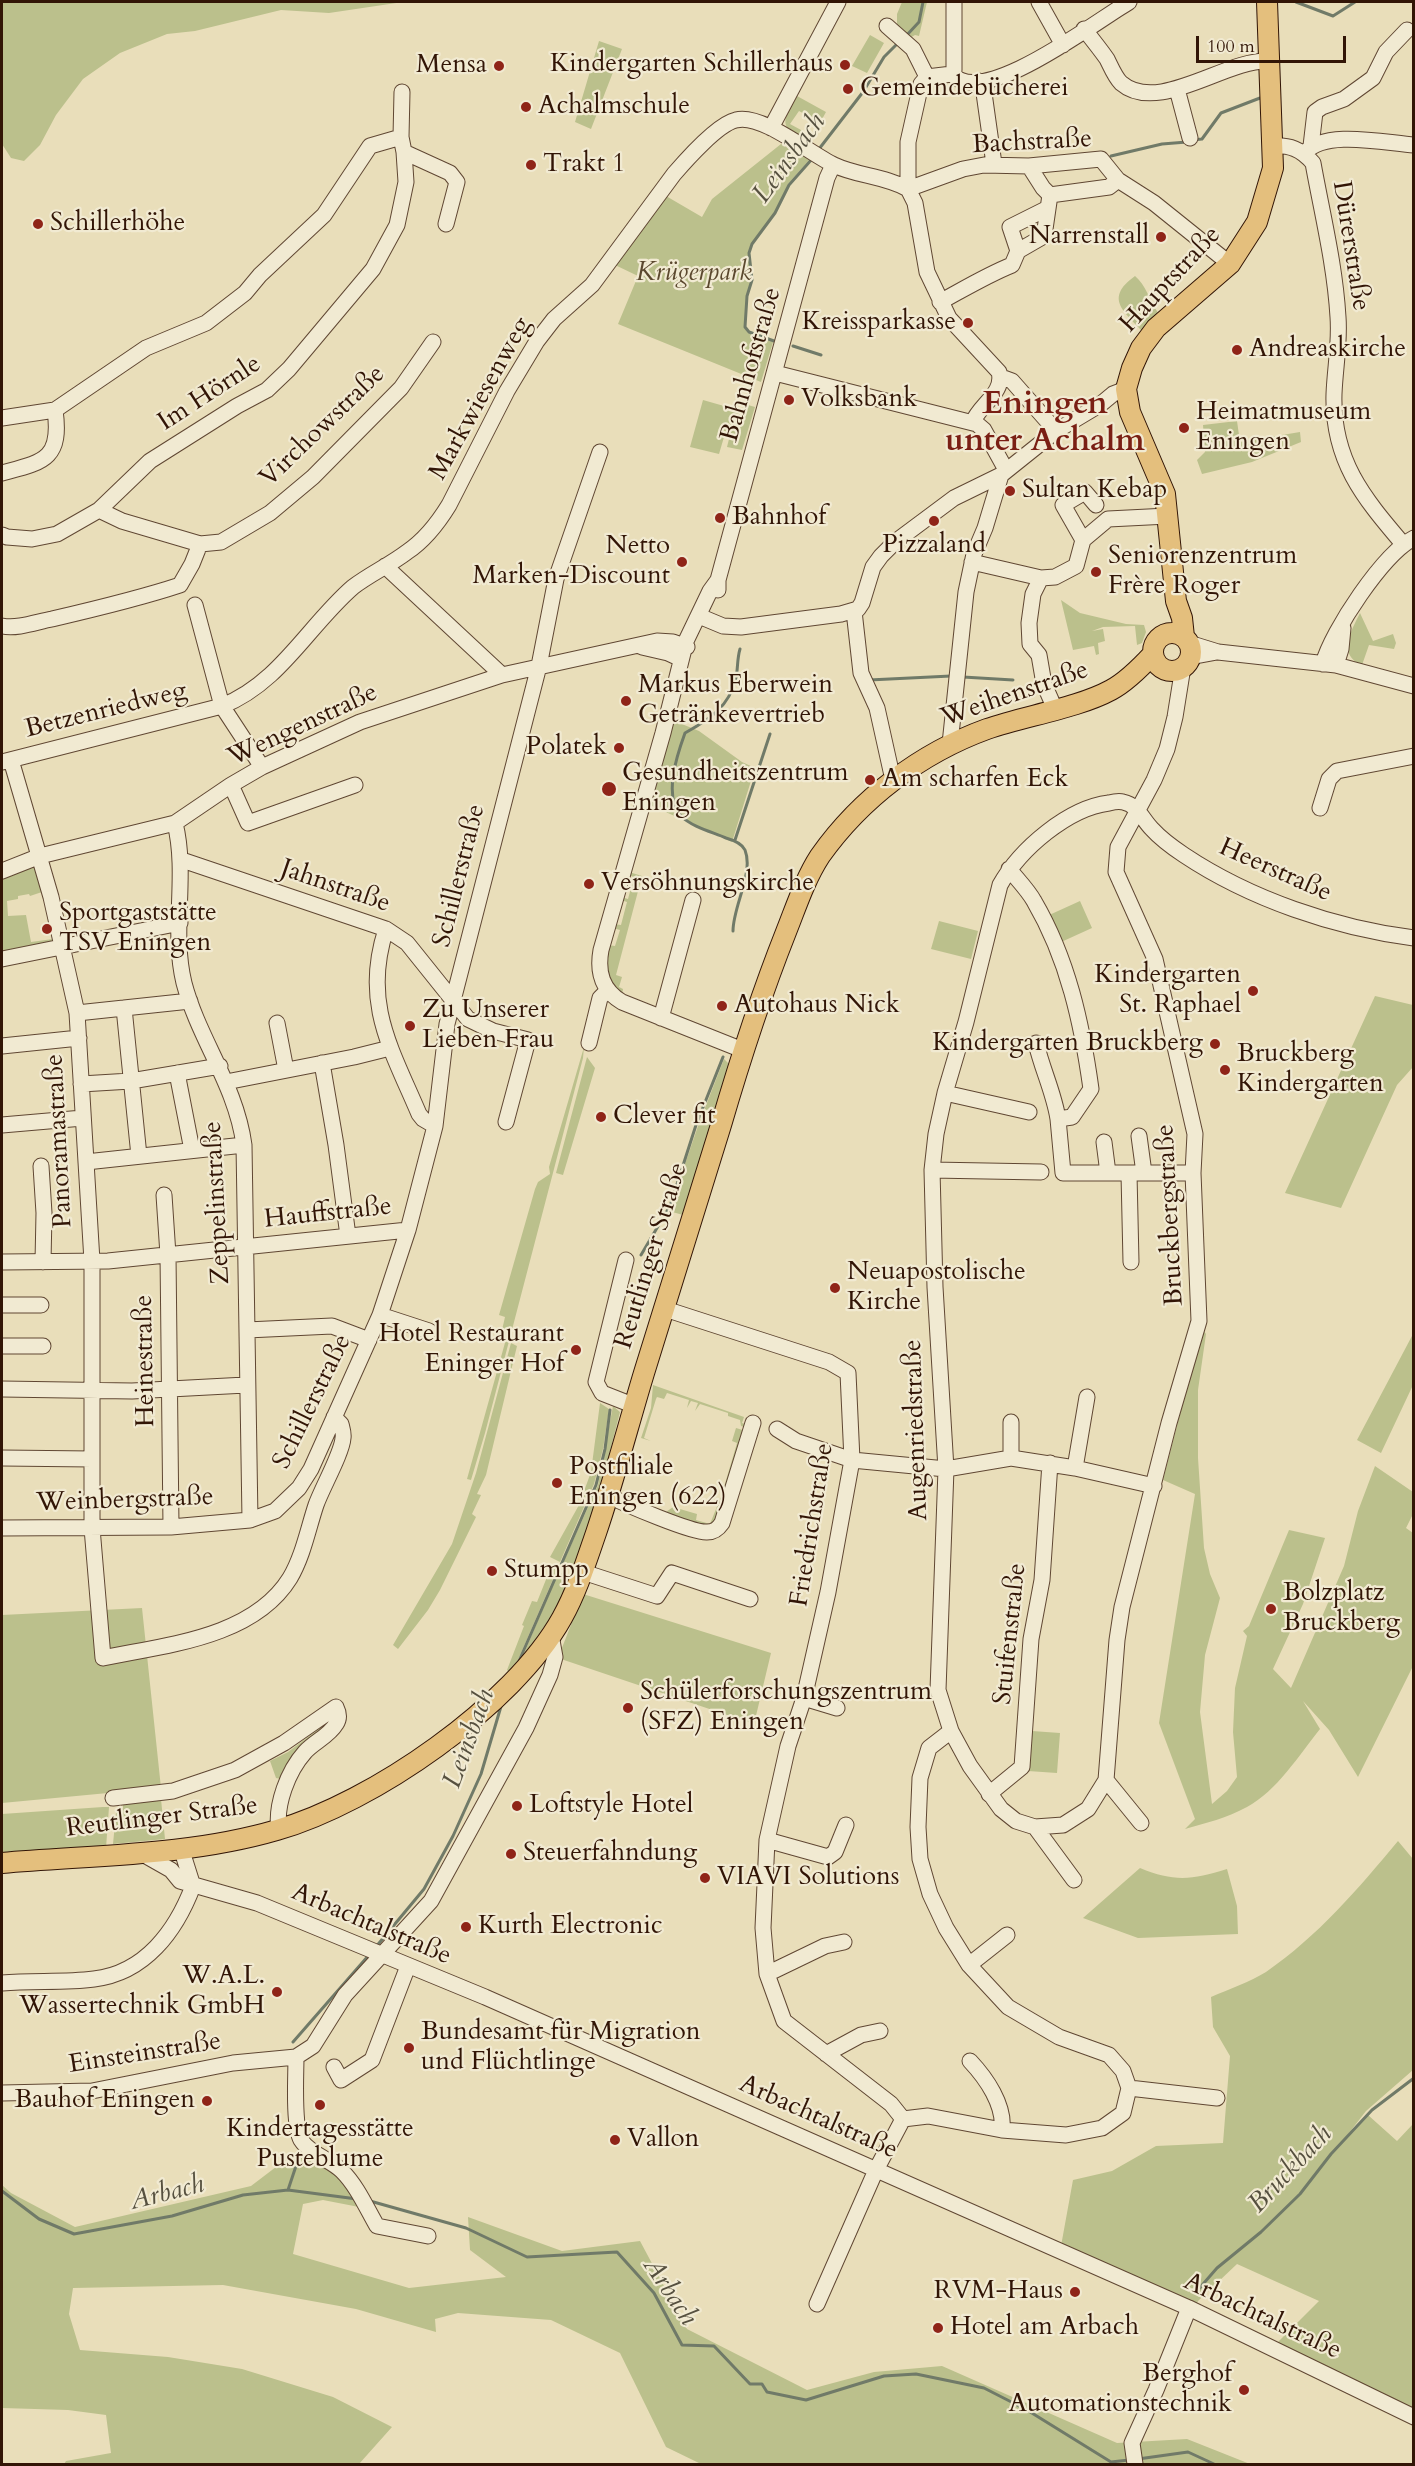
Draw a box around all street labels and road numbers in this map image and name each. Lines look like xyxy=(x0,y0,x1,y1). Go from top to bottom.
street label: Bachstraße xyxy=(971,124,1093,162)
street label: Dürerstraße xyxy=(1324,179,1376,313)
street label: Hauptstraße xyxy=(1114,220,1228,340)
street label: Bahnhofstraße xyxy=(715,284,789,446)
street label: Markwiesenweg xyxy=(423,312,539,486)
street label: Im Hörnle xyxy=(153,349,267,439)
street label: Virchowstraße xyxy=(254,360,392,494)
street label: Weihenstraße xyxy=(937,655,1093,735)
street label: Betzenriedweg xyxy=(22,676,190,746)
street label: Wengenstraße xyxy=(223,678,383,774)
street label: Schillerstraße xyxy=(427,801,493,951)
street label: Heerstraße xyxy=(1214,832,1336,910)
street label: Jahnstraße xyxy=(276,854,394,920)
street label: Panoramastraße xyxy=(40,1053,80,1229)
street label: Zeppelinstraße xyxy=(198,1121,238,1285)
street label: Bruckbergstraße xyxy=(1151,1123,1191,1307)
street label: Reutlinger Straße xyxy=(609,1159,695,1353)
street label: Hauffstraße xyxy=(263,1192,393,1236)
street label: Heinestraße xyxy=(129,1295,163,1427)
street label: Schillerstraße xyxy=(267,1330,359,1474)
street label: Augenriedstraße xyxy=(898,1339,936,1521)
street label: Friedrichstraße xyxy=(785,1441,841,1609)
street label: Weinbergstraße xyxy=(36,1482,214,1520)
street label: Stuifenstraße xyxy=(988,1562,1034,1706)
street label: Reutlinger Straße xyxy=(64,1791,260,1845)
street label: Arbachtalstraße xyxy=(287,1877,455,1973)
street label: Einsteinstraße xyxy=(67,2027,223,2081)
street label: Arbachtalstraße xyxy=(734,2069,902,2167)
street label: Arbachtalstraße xyxy=(1178,2267,1346,2367)

